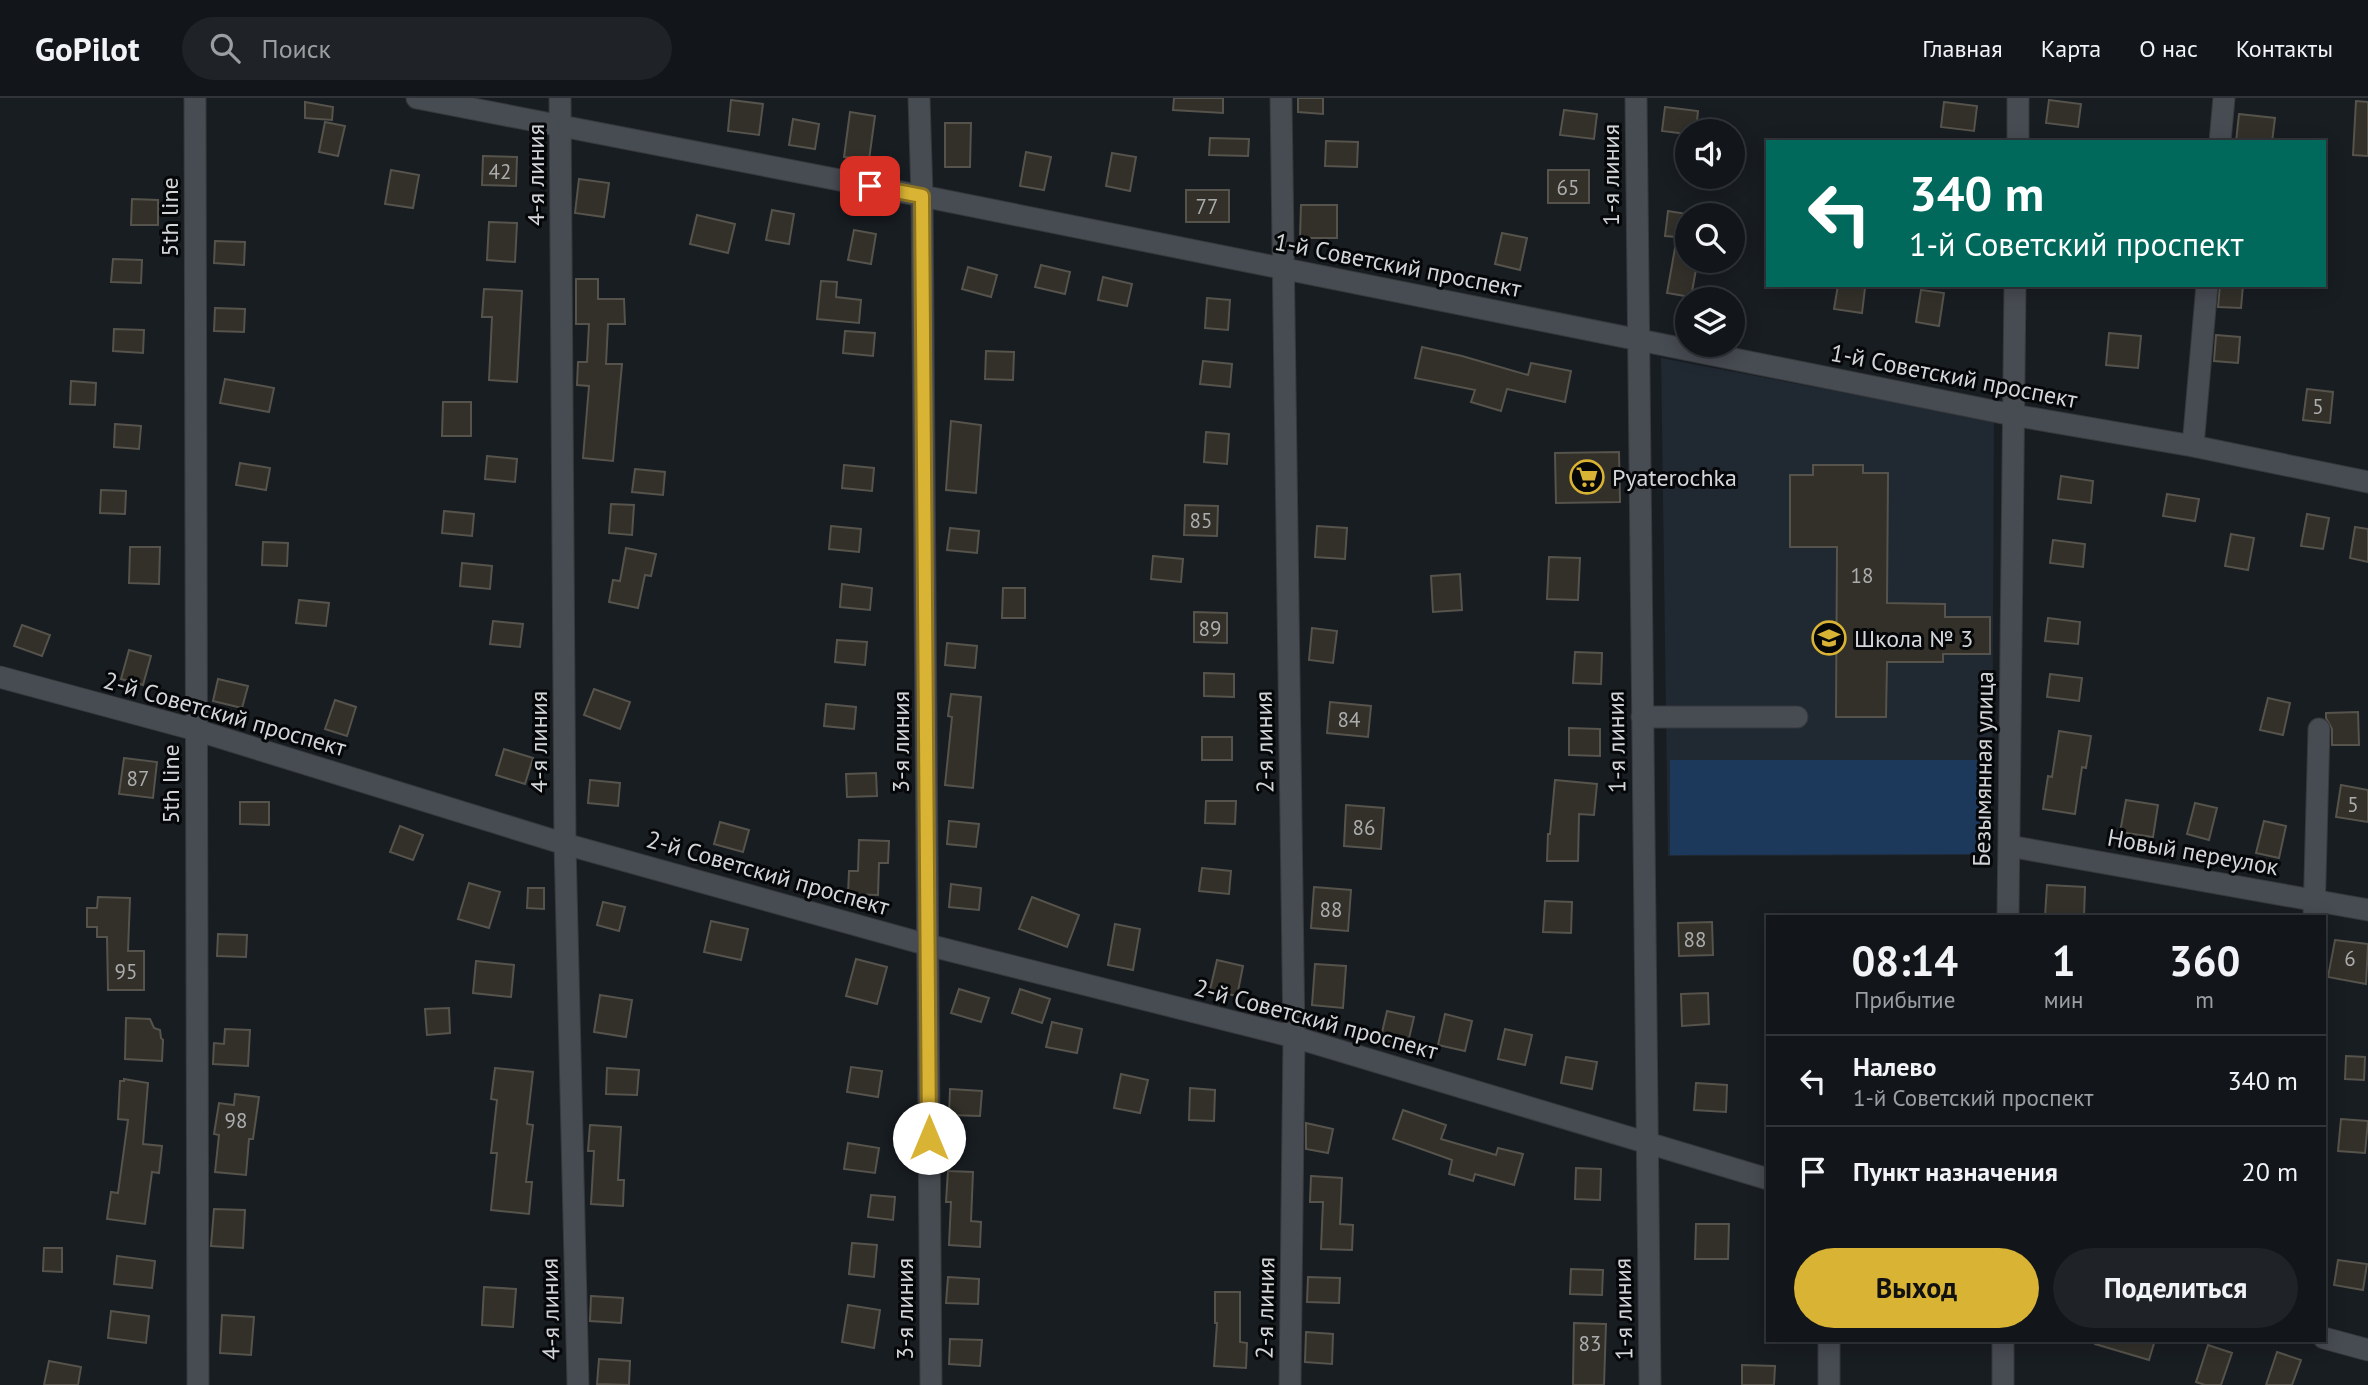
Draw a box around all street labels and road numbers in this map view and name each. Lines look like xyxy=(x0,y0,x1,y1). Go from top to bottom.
street label: 4-я линия xyxy=(520,124,551,226)
street label: 1-я линия xyxy=(1595,124,1626,226)
street label: 5th line xyxy=(154,177,185,257)
street label: 1-й Советский проспект xyxy=(1272,226,1524,304)
street label: 1-й Советский проспект xyxy=(1828,337,2080,415)
street label: 2-й Советский проспект xyxy=(100,665,350,764)
street label: Безымянная улица xyxy=(1966,671,2000,867)
street label: 4-я линия xyxy=(523,691,554,793)
street label: 3-я линия xyxy=(885,691,916,793)
street label: 2-я линия xyxy=(1248,691,1280,793)
street label: 1-я линия xyxy=(1600,691,1632,793)
street label: 5th line xyxy=(155,744,186,824)
street label: Новый переулок xyxy=(2105,822,2282,882)
street label: 2-й Советский проспект xyxy=(643,824,893,923)
street label: 2-й Советский проспект xyxy=(1191,972,1442,1067)
street label: 2-я линия xyxy=(1249,1257,1281,1359)
street label: 4-я линия xyxy=(534,1258,566,1360)
street label: 3-я линия xyxy=(889,1258,920,1360)
street label: 1-я линия xyxy=(1607,1258,1639,1360)

